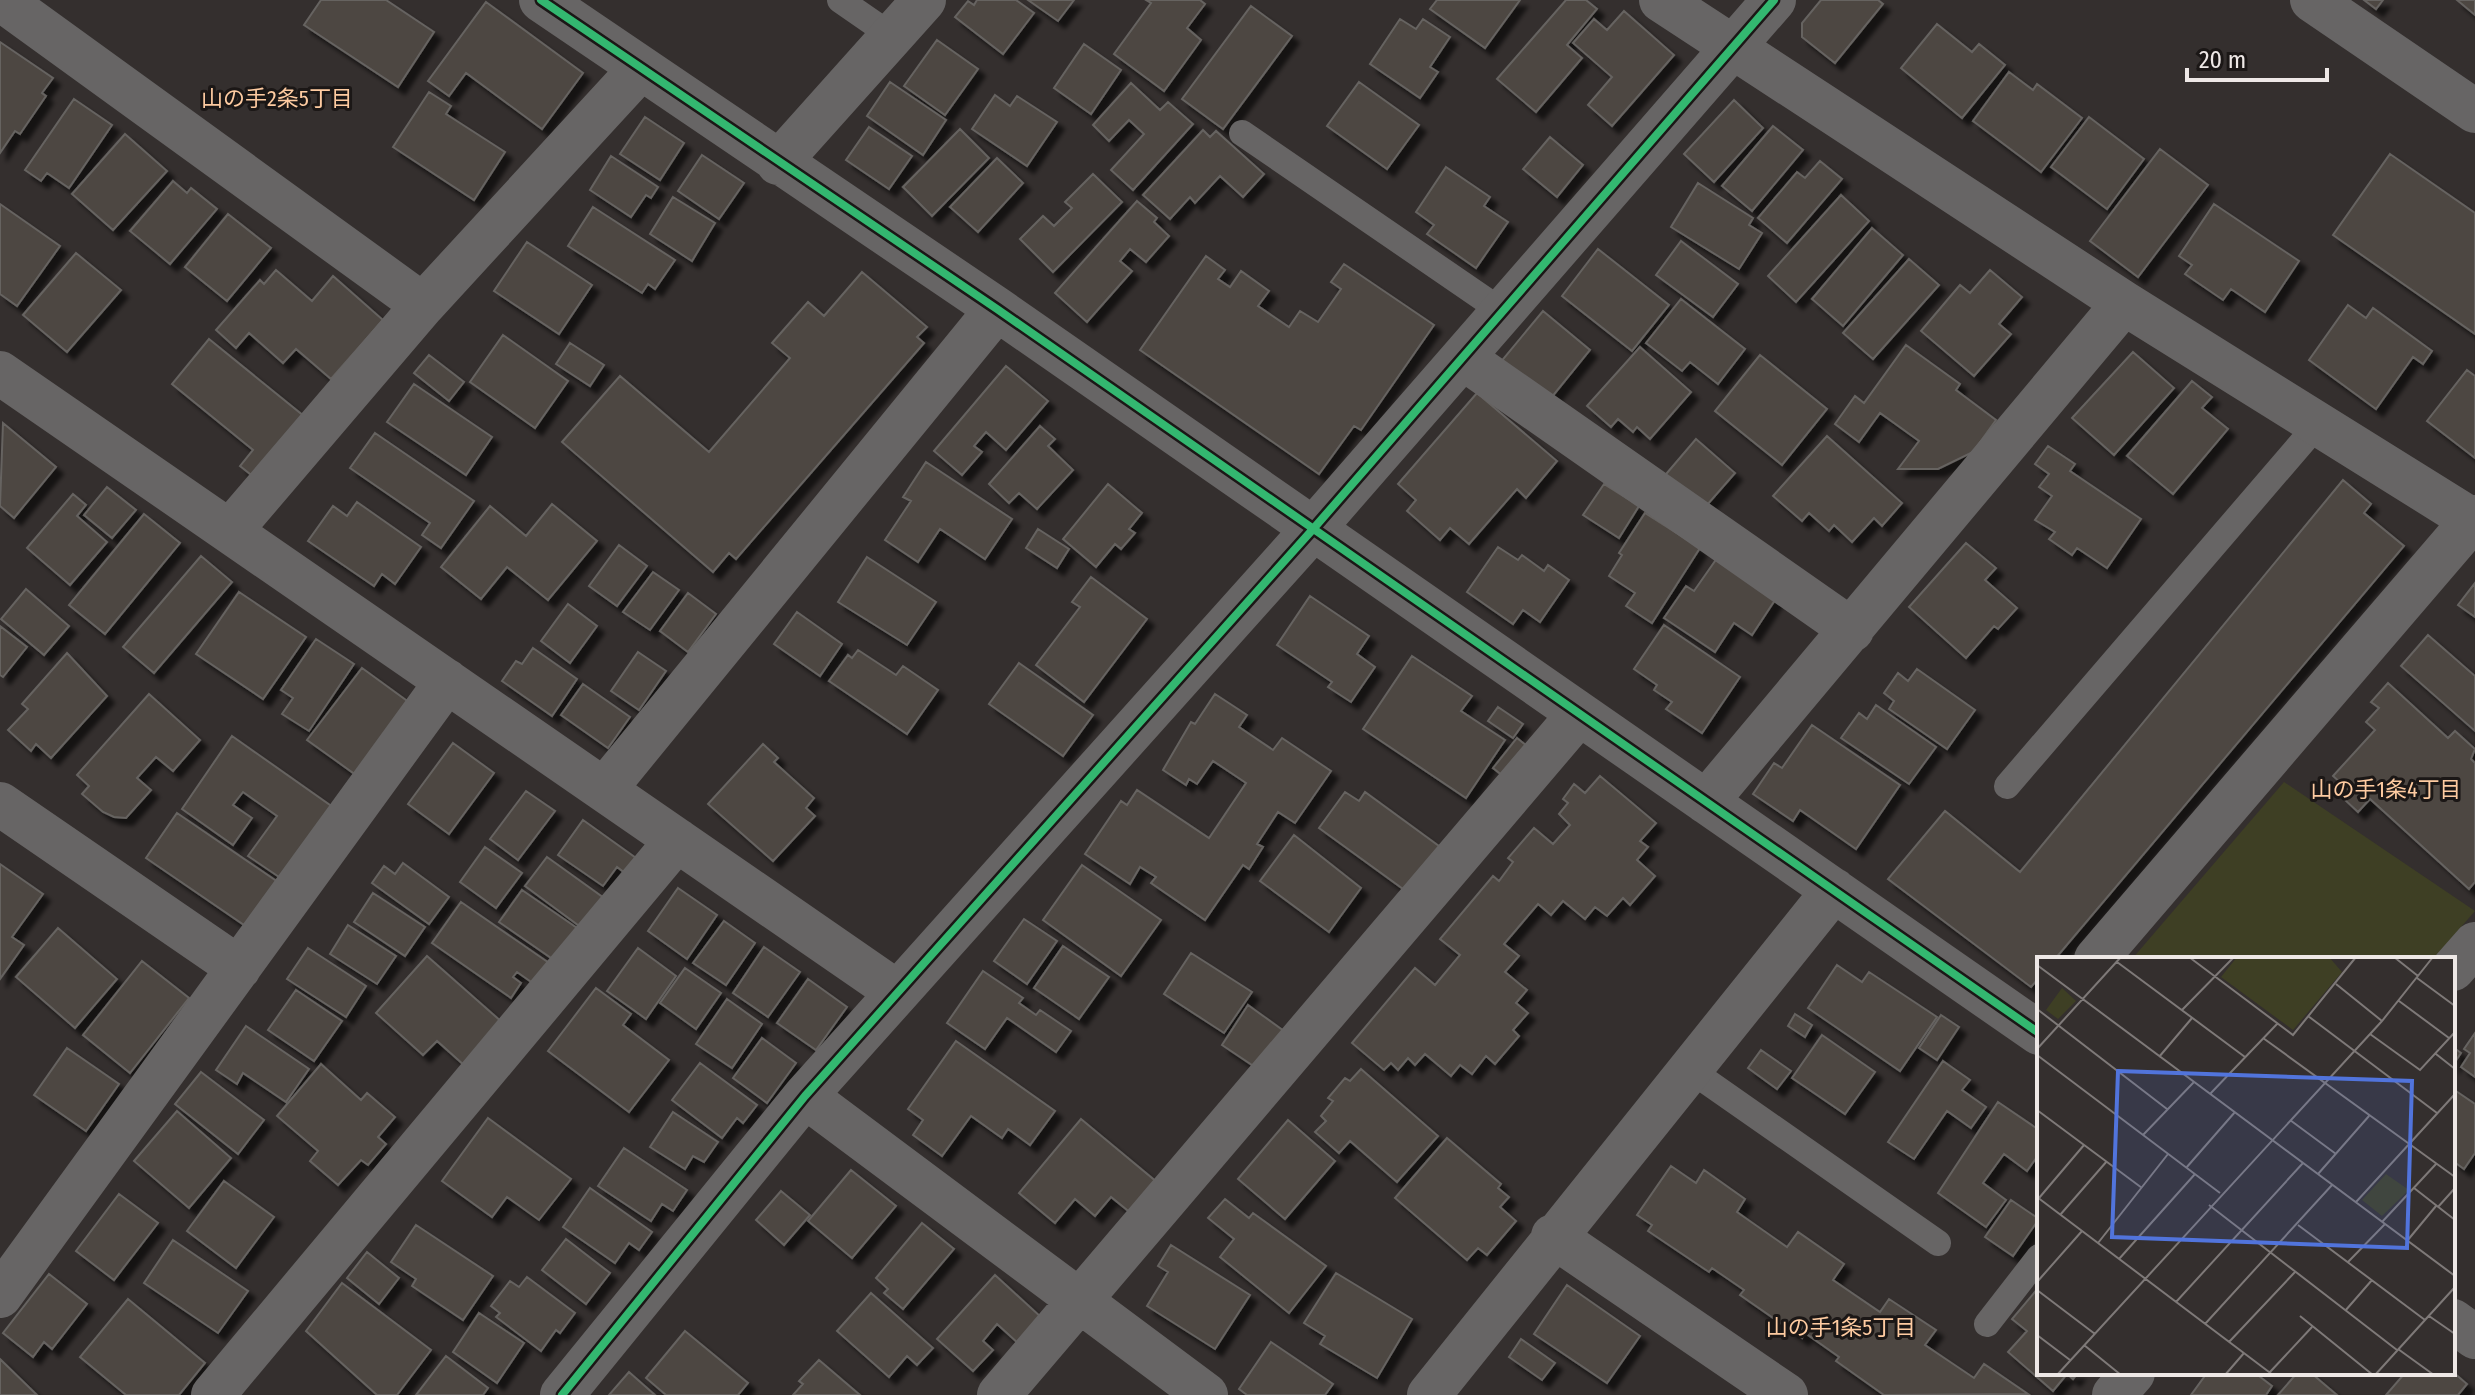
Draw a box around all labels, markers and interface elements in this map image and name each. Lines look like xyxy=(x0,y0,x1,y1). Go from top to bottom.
scale bar xyxy=(2187,32,2327,82)
text: 20 m xyxy=(2199,46,2246,74)
district label: 山の手2条5丁目 xyxy=(201,85,353,112)
district label: 山の手1条4丁目 xyxy=(2310,776,2462,803)
inset map xyxy=(2037,957,2455,1375)
district label: 山の手1条5丁目 xyxy=(1766,1314,1916,1341)

